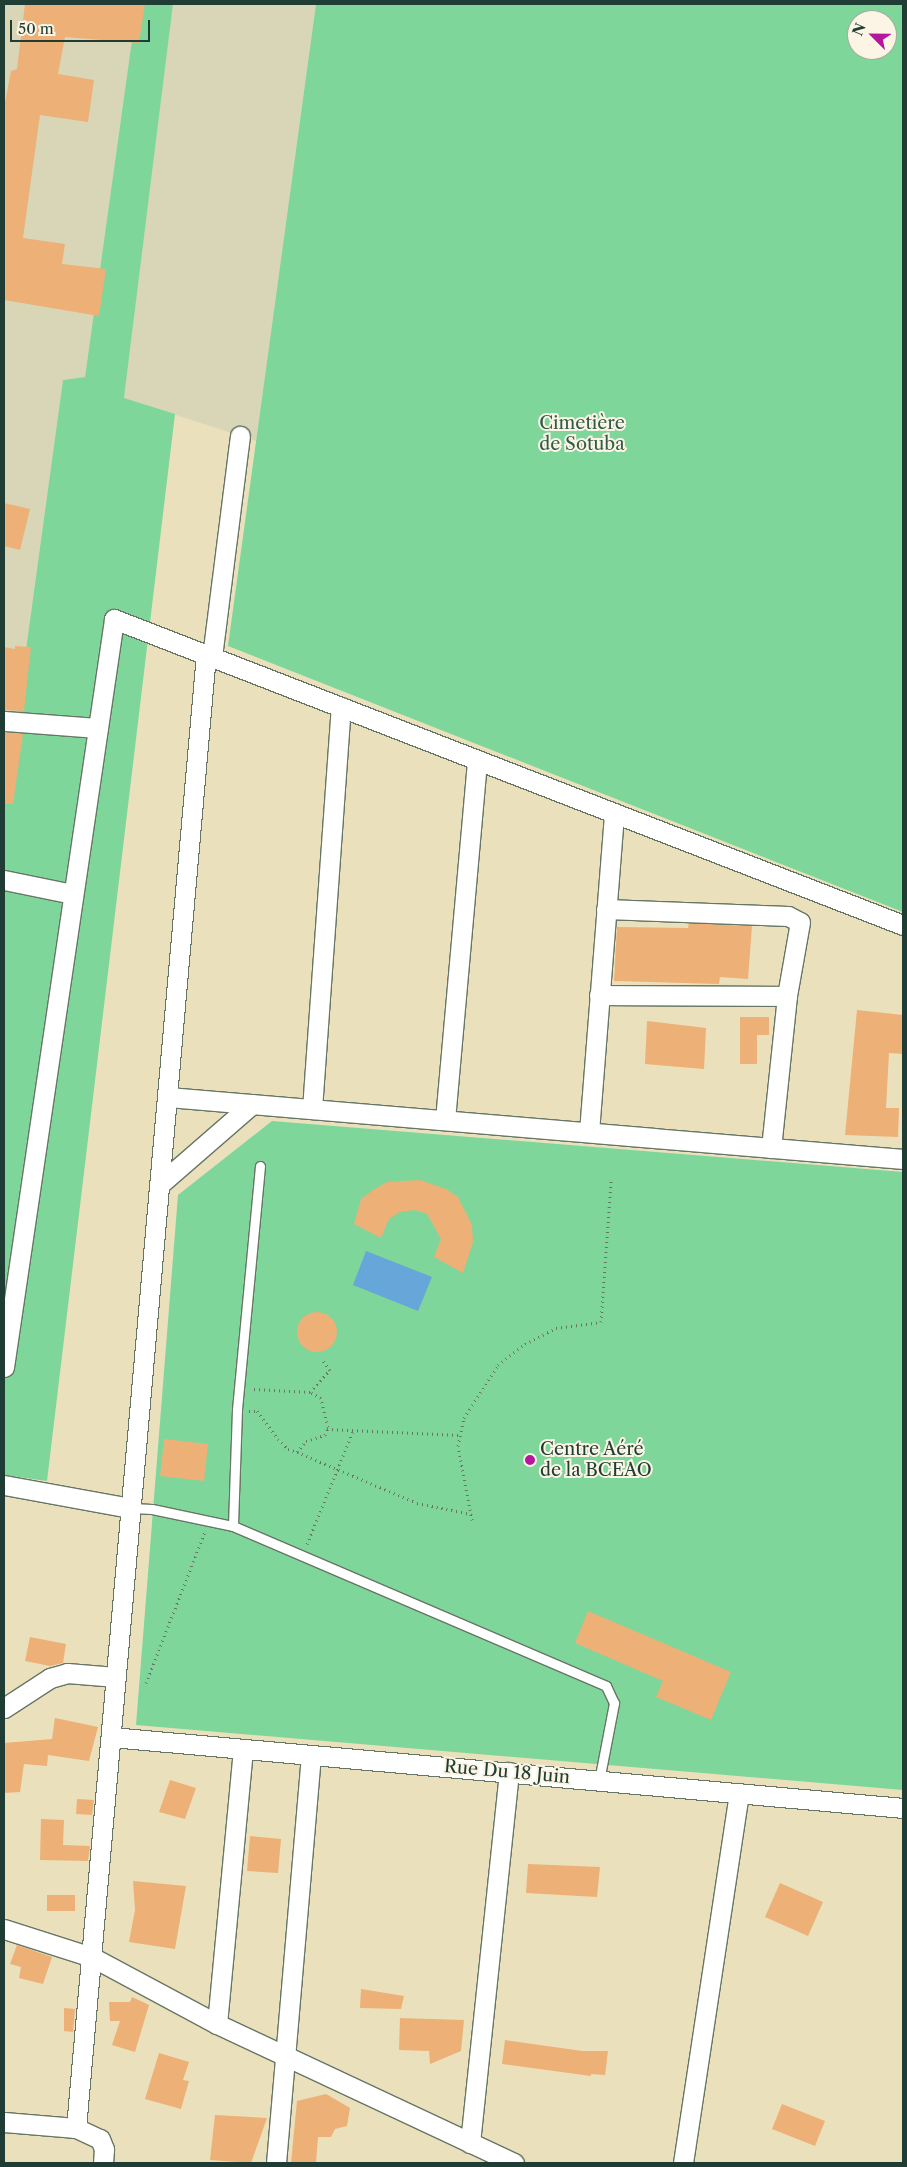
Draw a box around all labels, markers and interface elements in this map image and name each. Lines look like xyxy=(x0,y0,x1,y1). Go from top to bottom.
scale bar xyxy=(12,10,152,42)
north arrow xyxy=(847,10,897,60)
text: 50 m xyxy=(18,19,54,38)
text: N xyxy=(848,20,870,39)
park label: Cimetière de Sotuba xyxy=(539,413,625,456)
place label: Centre Aéré de la BCEAO xyxy=(540,1439,652,1482)
marker: Centre Aéré de la BCEAO xyxy=(524,1454,536,1466)
street label: Rue Du 18 Juin xyxy=(443,1756,571,1788)

